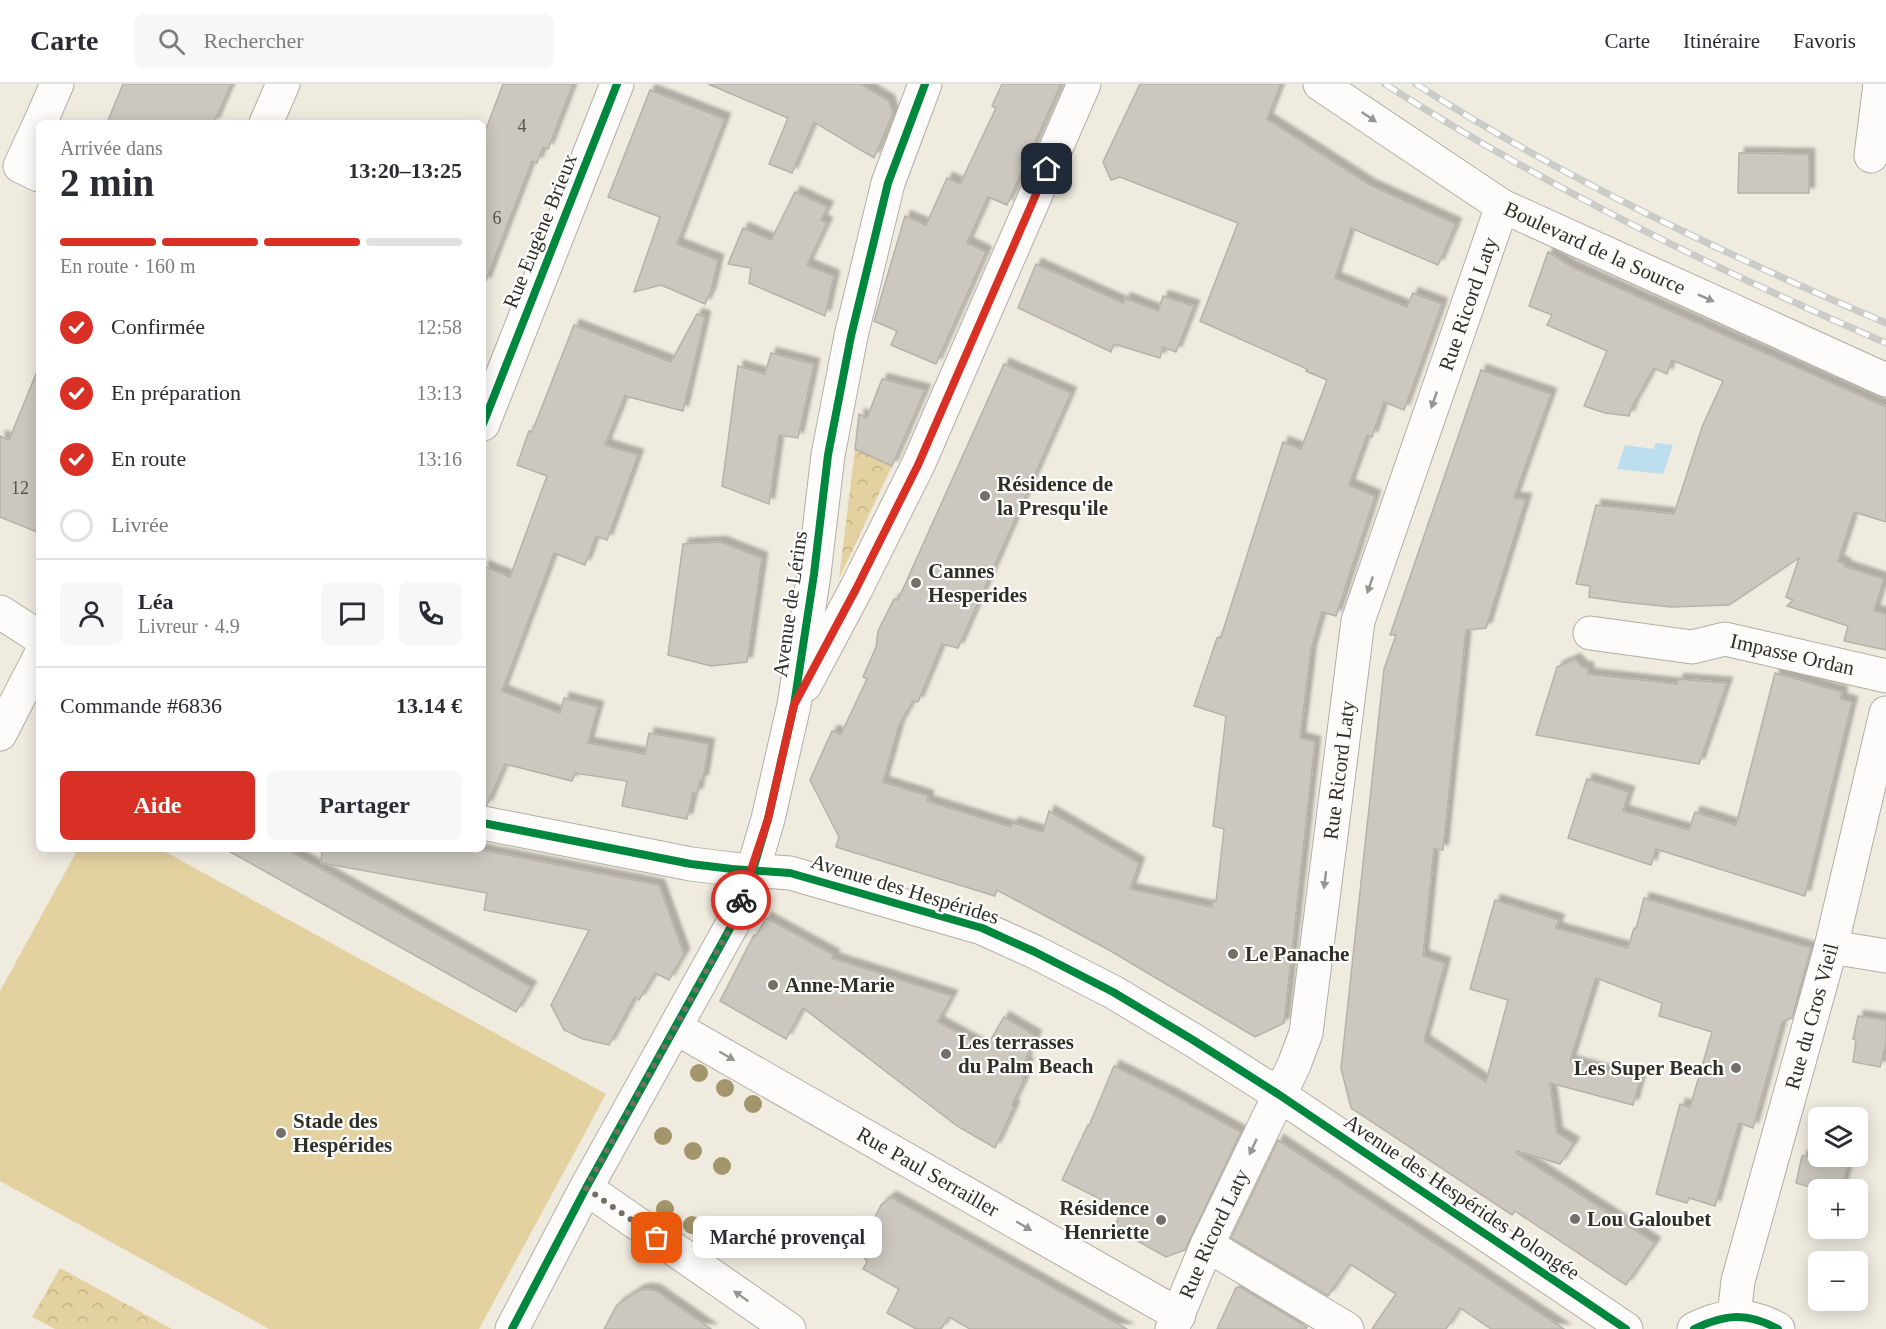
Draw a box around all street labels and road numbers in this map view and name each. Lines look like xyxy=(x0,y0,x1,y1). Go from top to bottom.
street label: Rue Eugène Brieux xyxy=(498,150,582,312)
street label: Boulevard de la Source xyxy=(1500,197,1689,300)
street label: Rue Ricord Laty xyxy=(1434,233,1502,374)
street label: Avenue de Lérins xyxy=(768,529,812,679)
street label: Impasse Ordan xyxy=(1728,629,1857,680)
street label: Rue Ricord Laty xyxy=(1318,699,1360,841)
street label: Avenue des Hespérides xyxy=(808,849,1002,929)
street label: Rue du Cros Vieil xyxy=(1780,941,1843,1092)
street label: Avenue des Hespérides Polongée xyxy=(1340,1109,1584,1285)
street label: Rue Paul Serrailler xyxy=(852,1122,1003,1222)
street label: Rue Ricord Laty xyxy=(1174,1165,1254,1302)

